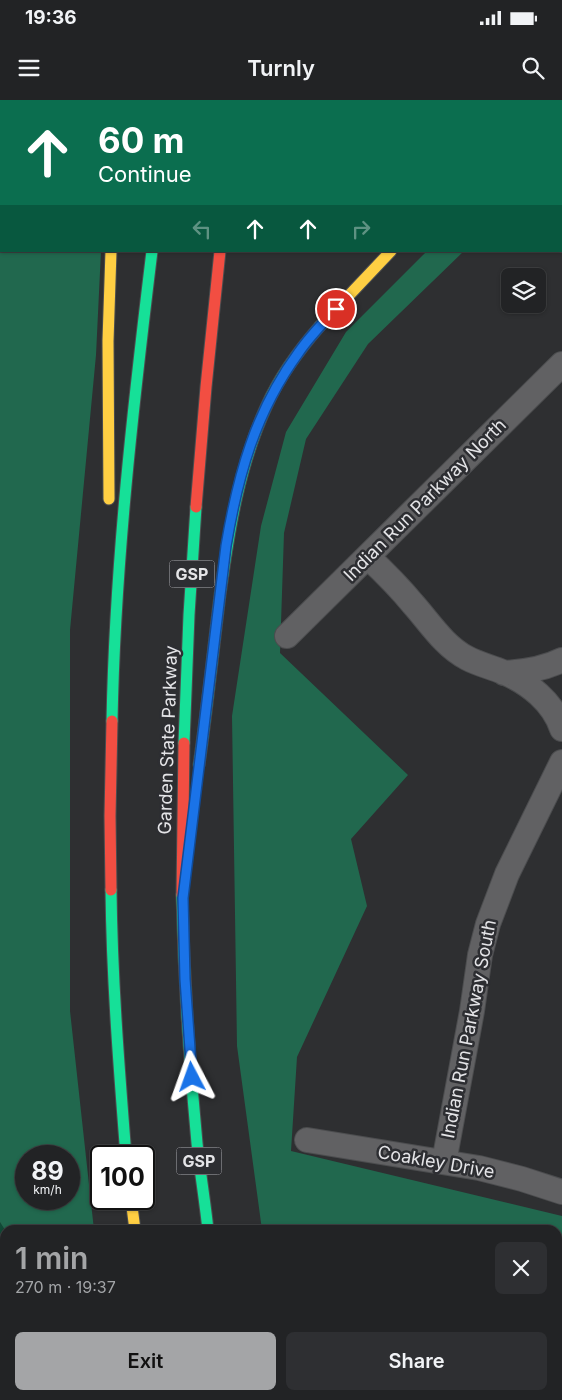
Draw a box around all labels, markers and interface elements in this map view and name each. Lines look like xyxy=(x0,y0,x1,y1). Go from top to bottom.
text: 19:36 xyxy=(25,6,76,29)
icon: menu xyxy=(15,54,43,82)
icon: search xyxy=(519,54,547,82)
text: Turnly xyxy=(247,55,315,81)
text: 60 m xyxy=(98,119,185,161)
icon: ahead xyxy=(15,120,80,185)
text: Continue xyxy=(98,161,192,187)
icon: left xyxy=(188,215,216,243)
icon: ahead xyxy=(241,215,269,243)
icon: ahead xyxy=(294,215,322,243)
icon: right xyxy=(347,215,375,243)
map controls xyxy=(501,268,546,313)
button: layers xyxy=(501,268,546,313)
pin xyxy=(315,288,357,330)
icon: arrive xyxy=(322,295,350,323)
street label: Indian Run Parkway North xyxy=(339,414,510,585)
road number: GSP xyxy=(170,560,214,588)
street label: Garden State Parkway xyxy=(154,645,181,835)
street label: Indian Run Parkway South xyxy=(437,918,500,1140)
position arrow xyxy=(165,1050,217,1102)
street label: Coakley Drive xyxy=(376,1141,496,1182)
speed limit sign: 100 xyxy=(90,1145,155,1210)
road number: GSP xyxy=(176,1148,222,1174)
text: 89 xyxy=(31,1156,64,1186)
text: km/h xyxy=(33,1182,62,1197)
text: 1 min xyxy=(15,1240,88,1276)
button: close xyxy=(495,1242,547,1294)
text: 270 m · 19:37 xyxy=(15,1277,116,1297)
button: Exit xyxy=(15,1332,276,1390)
button: Share xyxy=(286,1332,547,1390)

